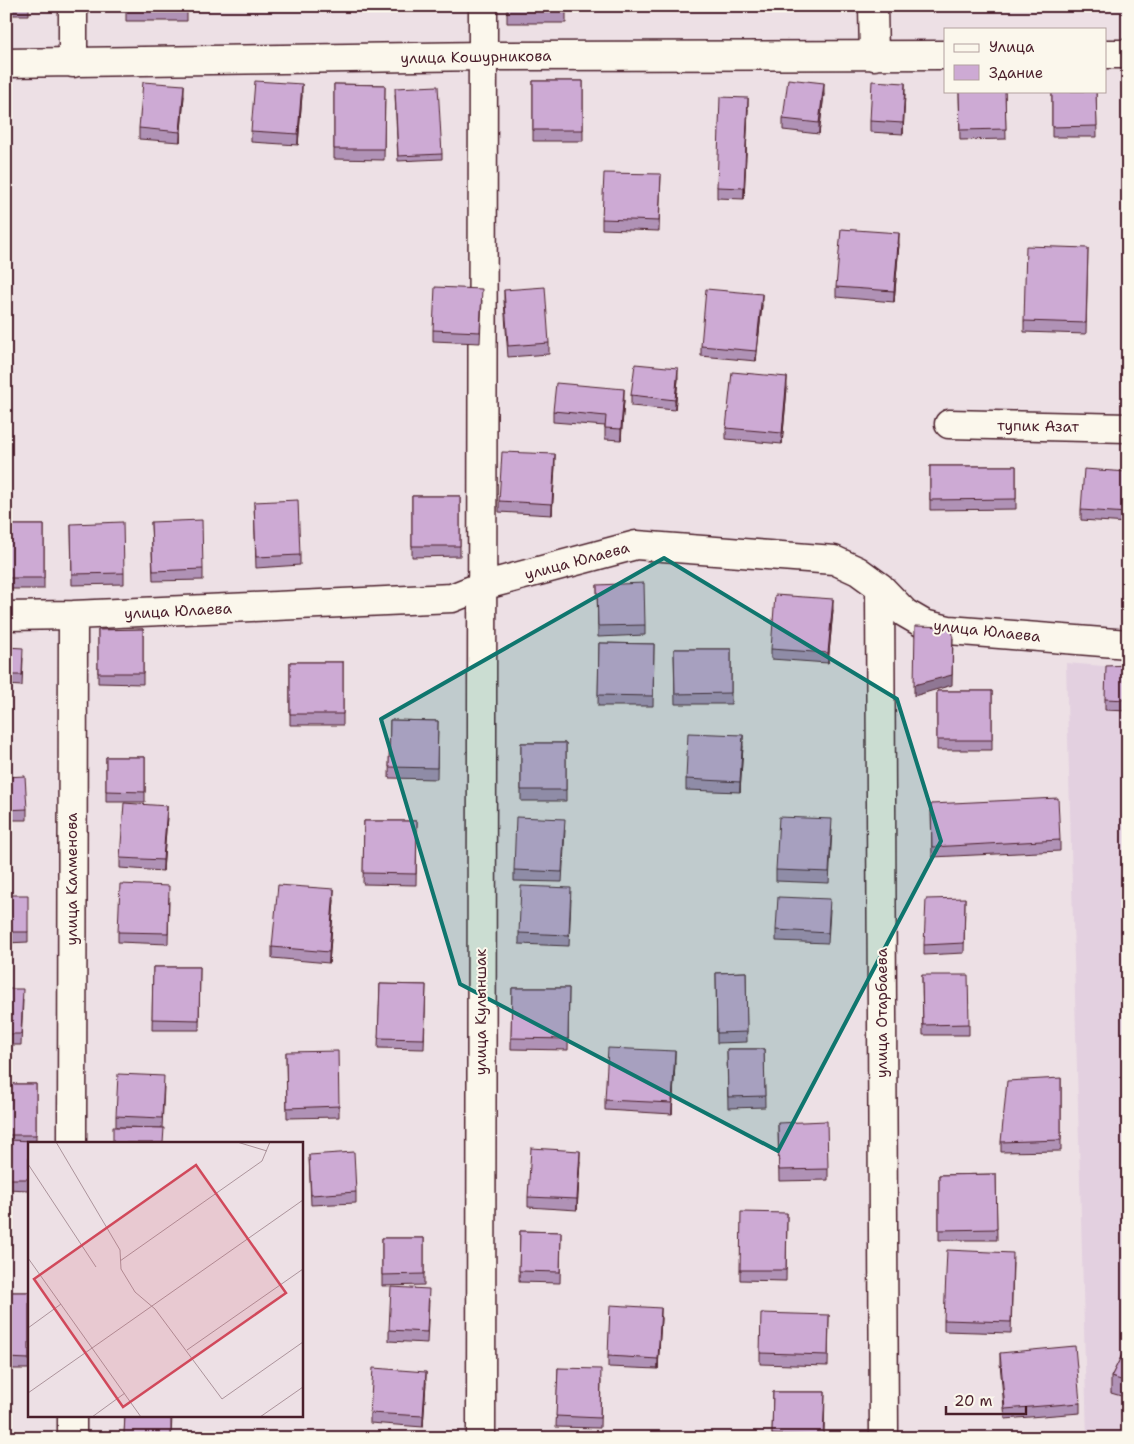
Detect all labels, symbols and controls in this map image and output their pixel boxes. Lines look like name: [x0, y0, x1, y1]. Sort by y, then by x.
legend: [944, 28, 1106, 92]
text: Улица: [989, 37, 1035, 57]
street label: улица Кошурникова: [400, 46, 552, 68]
text: Здание: [989, 63, 1043, 83]
street label: тупик Азат: [997, 415, 1080, 437]
street label: улица Юлаева: [522, 537, 632, 585]
street label: улица Юлаева: [124, 598, 233, 624]
street label: улица Юлаева: [932, 615, 1042, 647]
street label: улица Калменова: [62, 812, 82, 945]
street label: улица Отарбаева: [872, 947, 892, 1078]
street label: улица Кулыншак: [471, 949, 491, 1075]
inset map: [28, 1142, 302, 1416]
scale bar: [946, 1384, 1026, 1416]
text: 20 m: [954, 1391, 993, 1411]

